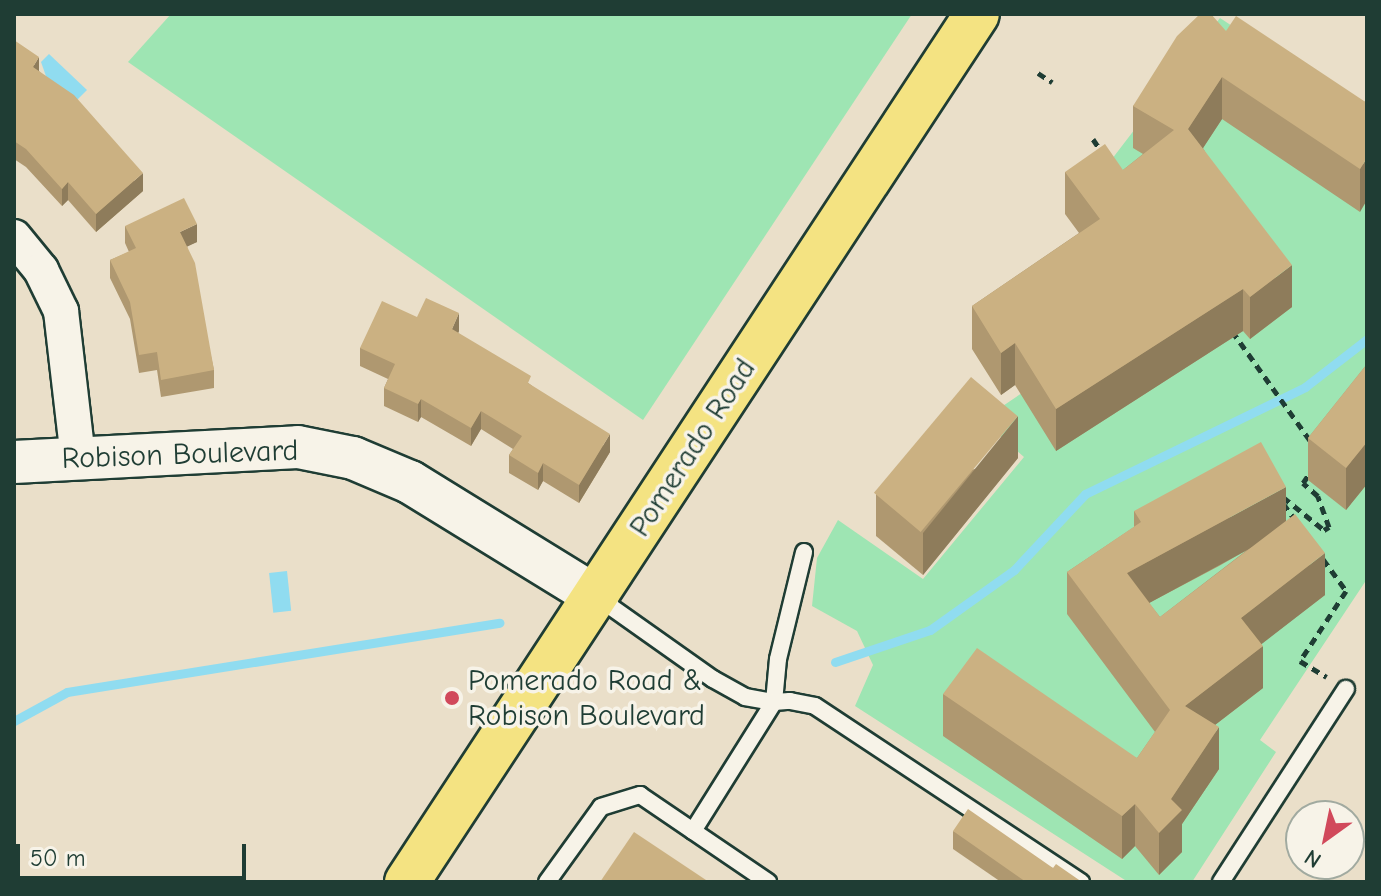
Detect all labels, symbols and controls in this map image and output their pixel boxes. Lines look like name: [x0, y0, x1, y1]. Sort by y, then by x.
street label: Pomerado Road: [622, 352, 764, 544]
street label: Robison Boulevard: [61, 433, 299, 477]
place label: Pomerado Road & Robison Boulevard: [468, 663, 705, 734]
marker: Pomerado Road & Robison Boulevard: [443, 689, 461, 707]
north arrow: [1285, 800, 1365, 880]
scale bar: [20, 828, 250, 878]
text: 50 m: [30, 844, 86, 872]
text: N: [1300, 844, 1326, 873]

